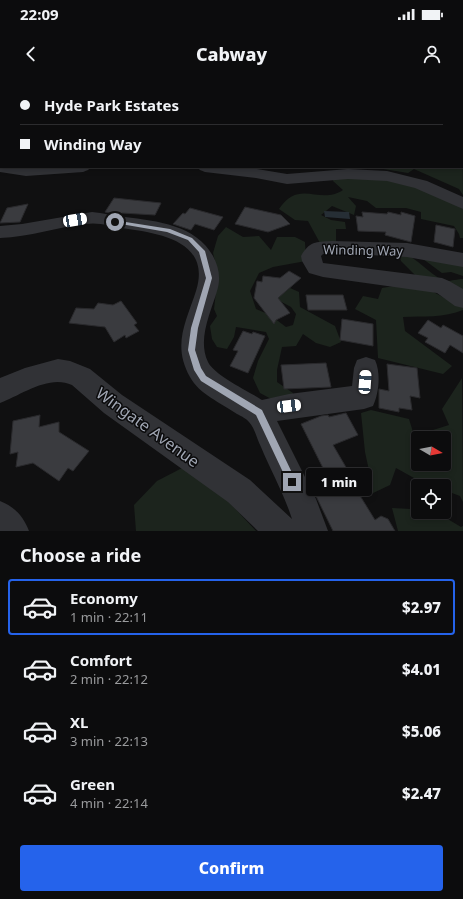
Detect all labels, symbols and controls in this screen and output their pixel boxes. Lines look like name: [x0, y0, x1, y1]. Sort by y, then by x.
text: 22:09: [20, 4, 59, 24]
text: Cabway: [196, 42, 267, 66]
icon: back: [20, 43, 42, 65]
icon: person: [421, 43, 443, 65]
text: Hyde Park Estates: [44, 95, 179, 115]
text: Winding Way: [44, 134, 142, 154]
car: [62, 212, 88, 228]
route start: [106, 213, 124, 231]
street label: Winding Way: [323, 240, 404, 260]
car: [358, 370, 372, 394]
street label: Wingate Avenue: [92, 382, 204, 472]
car: [276, 399, 302, 413]
north arrow: [411, 431, 451, 471]
map controls: [411, 431, 451, 519]
callout: 1 min: [306, 468, 372, 496]
route end: [283, 473, 301, 491]
text: 1 min: [321, 473, 357, 491]
button: locate: [411, 479, 451, 519]
text: Choose a ride: [20, 543, 141, 567]
text: Economy: [70, 588, 138, 608]
icon: car: [22, 589, 58, 625]
text: $2.97: [402, 597, 441, 617]
text: 1 min · 22:11: [70, 608, 148, 626]
text: Comfort: [70, 650, 132, 670]
icon: car: [22, 651, 58, 687]
text: $4.01: [402, 659, 441, 679]
text: 2 min · 22:12: [70, 670, 148, 688]
text: XL: [70, 712, 88, 732]
icon: car: [22, 713, 58, 749]
text: $5.06: [402, 721, 441, 741]
text: 3 min · 22:13: [70, 732, 148, 750]
text: Green: [70, 774, 115, 794]
icon: car: [22, 775, 58, 811]
text: $2.47: [402, 783, 441, 803]
text: 4 min · 22:14: [70, 794, 148, 812]
button: Confirm: [20, 845, 443, 891]

